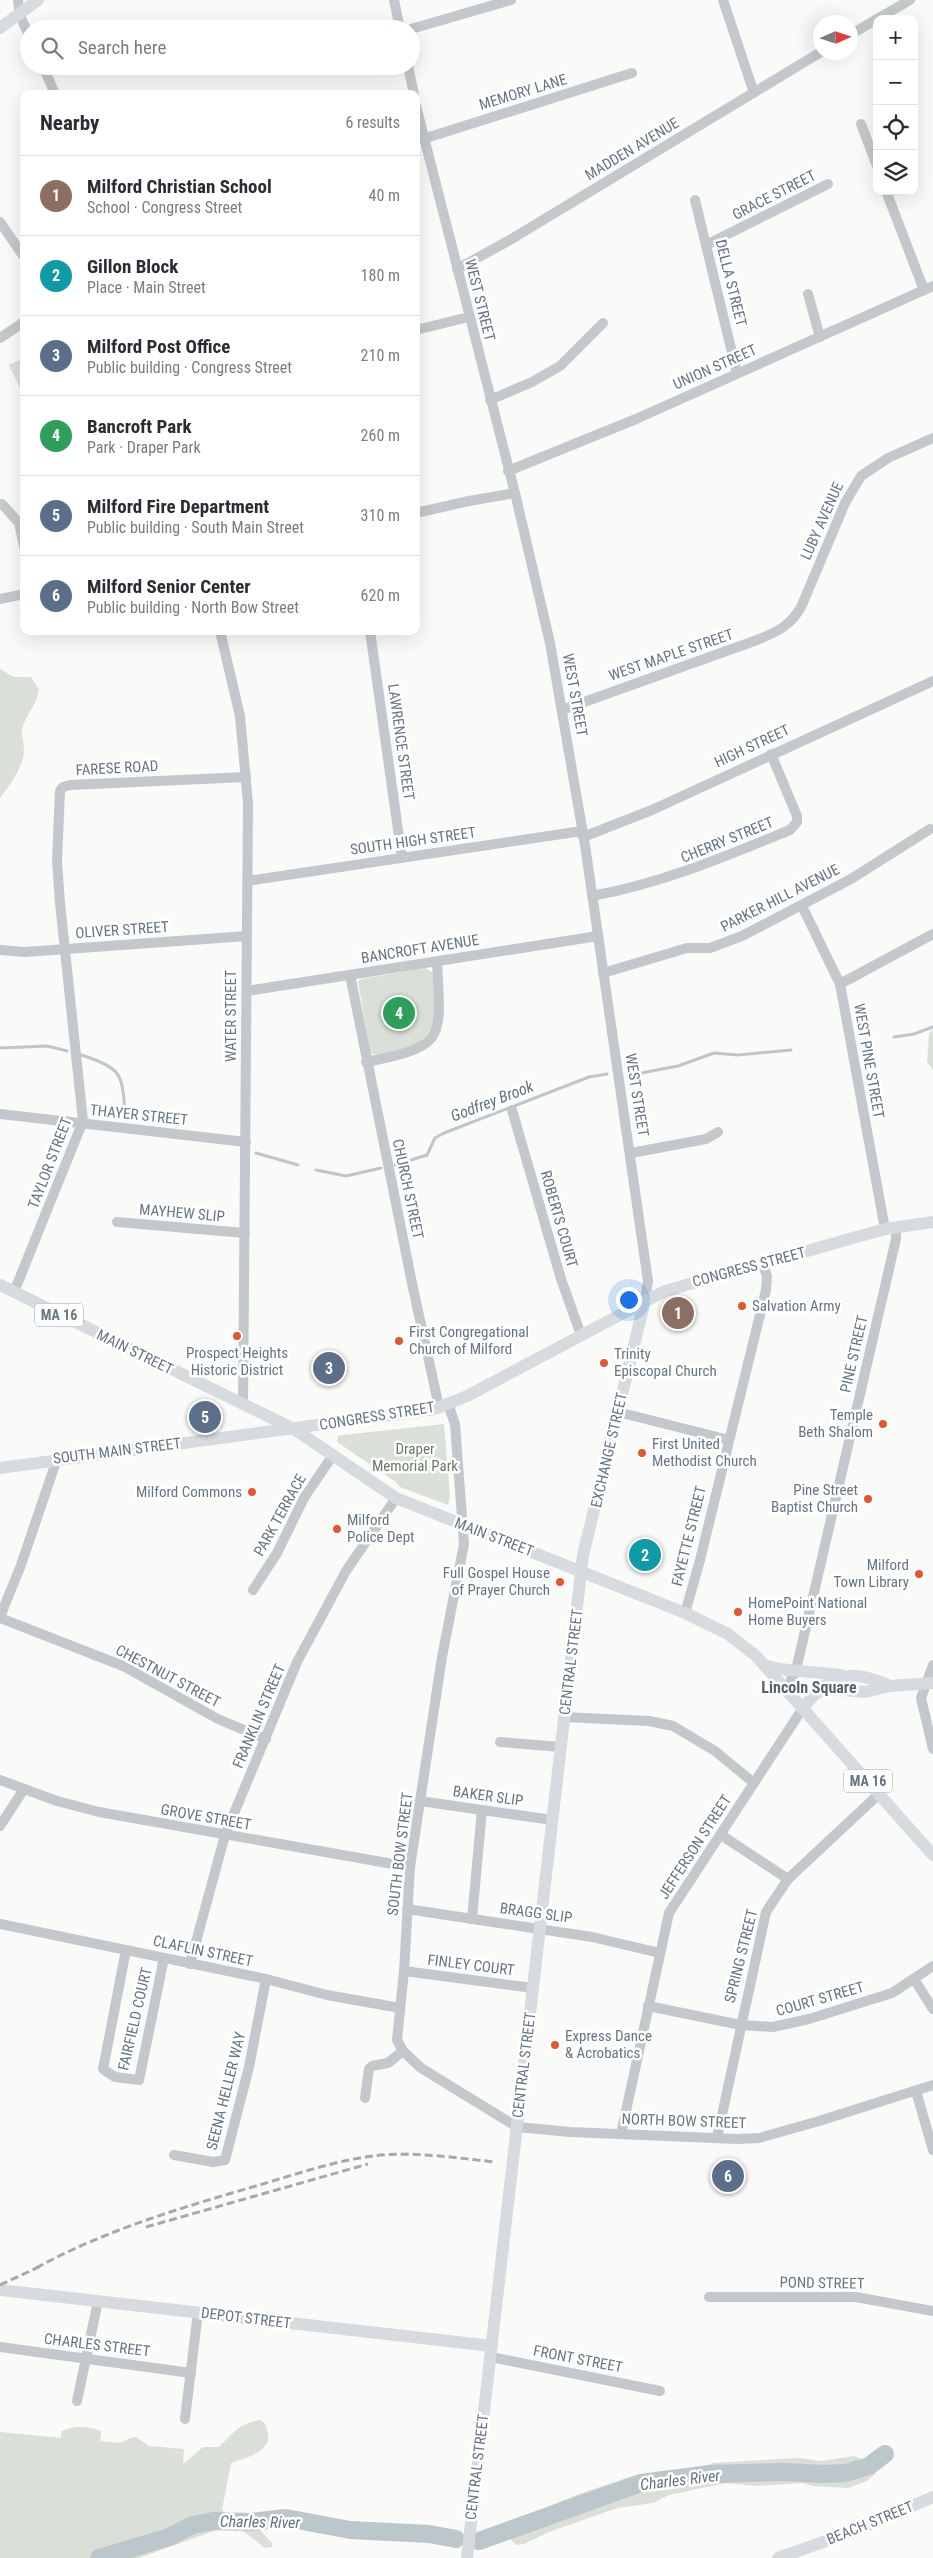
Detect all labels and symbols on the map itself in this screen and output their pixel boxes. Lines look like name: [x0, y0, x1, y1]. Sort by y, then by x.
north arrow: [813, 15, 858, 60]
street label: MEMORY LANE: [477, 70, 569, 114]
street label: MADDEN AVENUE: [582, 114, 682, 184]
street label: GRACE STREET: [729, 166, 819, 224]
street label: DELLA STREET: [712, 238, 751, 329]
street label: WEST STREET: [461, 257, 499, 343]
street label: UNION STREET: [670, 340, 760, 393]
street label: LUBY AVENUE: [797, 479, 847, 563]
street label: WEST MAPLE STREET: [606, 625, 736, 685]
street label: WEST STREET: [559, 652, 591, 738]
street label: LAWRENCE STREET: [384, 683, 418, 802]
street label: HIGH STREET: [711, 721, 793, 771]
street label: FARESE ROAD: [75, 757, 159, 779]
street label: CHERRY STREET: [678, 813, 776, 867]
street label: SOUTH HIGH STREET: [349, 823, 477, 859]
street label: PARKER HILL AVENUE: [718, 860, 842, 936]
street label: OLIVER STREET: [75, 918, 169, 942]
street label: BANCROFT AVENUE: [360, 931, 480, 967]
street label: WATER STREET: [222, 970, 240, 1062]
pin: 4: [383, 994, 415, 1032]
street label: WEST PINE STREET: [850, 1002, 888, 1120]
street label: WEST STREET: [622, 1052, 652, 1138]
water label: Godfrey Brook: [448, 1076, 537, 1125]
street label: THAYER STREET: [89, 1101, 189, 1129]
street label: TAYLOR STREET: [24, 1115, 76, 1211]
street label: CHURCH STREET: [389, 1137, 427, 1241]
street label: ROBERTS COURT: [537, 1168, 581, 1270]
street label: MAYHEW SLIP: [138, 1200, 226, 1226]
street label: CONGRESS STREET: [690, 1243, 808, 1291]
your location: [616, 1287, 642, 1313]
pin: 1: [662, 1294, 694, 1332]
place label: Salvation Army: [752, 1297, 841, 1315]
marker: Salvation Army: [736, 1300, 748, 1312]
road number: MA 16: [35, 1304, 83, 1326]
street label: PINE STREET: [836, 1313, 872, 1394]
place label: First Congregational Church of Milford: [409, 1323, 529, 1358]
street label: MAIN STREET: [94, 1326, 176, 1378]
marker: Prospect Heights Historic District: [231, 1330, 243, 1342]
marker: First Congregational Church of Milford: [393, 1335, 405, 1347]
place label: Prospect Heights Historic District: [186, 1344, 288, 1379]
place label: Trinity Episcopal Church: [614, 1345, 717, 1380]
pin: 3: [313, 1349, 345, 1387]
marker: Trinity Episcopal Church: [598, 1357, 610, 1369]
street label: EXCHANGE STREET: [587, 1391, 631, 1509]
pin: 5: [189, 1398, 221, 1436]
street label: CONGRESS STREET: [318, 1398, 436, 1434]
place label: Temple Beth Shalom: [798, 1406, 873, 1441]
marker: Temple Beth Shalom: [877, 1418, 889, 1430]
street label: SOUTH MAIN STREET: [52, 1434, 182, 1468]
place label: First United Methodist Church: [652, 1435, 757, 1470]
park label: Draper Memorial Park: [372, 1440, 458, 1475]
marker: First United Methodist Church: [636, 1447, 648, 1459]
street label: PARK TERRACE: [250, 1471, 310, 1559]
place label: Pine Street Baptist Church: [771, 1481, 858, 1516]
place label: Milford Commons: [136, 1483, 242, 1501]
street label: FAYETTE STREET: [668, 1484, 710, 1588]
marker: Milford Commons: [246, 1486, 258, 1498]
marker: Pine Street Baptist Church: [862, 1493, 874, 1505]
place label: Milford Police Dept: [347, 1511, 414, 1546]
street label: MAIN STREET: [452, 1514, 536, 1560]
marker: Milford Police Dept: [331, 1523, 343, 1535]
pin: 2: [629, 1536, 661, 1574]
place label: Milford Town Library: [834, 1556, 909, 1591]
place label: Full Gospel House of Prayer Church: [443, 1564, 550, 1599]
marker: Milford Town Library: [913, 1568, 925, 1580]
marker: Full Gospel House of Prayer Church: [554, 1576, 566, 1588]
place label: HomePoint National Home Buyers: [748, 1594, 867, 1629]
marker: HomePoint National Home Buyers: [732, 1606, 744, 1618]
street label: CENTRAL STREET: [556, 1608, 586, 1716]
street label: CHESTNUT STREET: [113, 1641, 224, 1711]
street label: FRANKLIN STREET: [229, 1661, 289, 1771]
district label: Lincoln Square: [761, 1678, 857, 1697]
road number: MA 16: [844, 1770, 892, 1792]
street label: BAKER SLIP: [452, 1782, 524, 1810]
street label: SOUTH BOW STREET: [383, 1791, 417, 1917]
street label: JEFFERSON STREET: [655, 1791, 735, 1902]
street label: GROVE STREET: [159, 1800, 253, 1834]
street label: BRAGG SLIP: [499, 1899, 573, 1927]
street label: SPRING STREET: [721, 1907, 761, 2005]
street label: CLAFLIN STREET: [151, 1932, 255, 1970]
street label: FINLEY COURT: [427, 1951, 516, 1979]
street label: FAIRFIELD COURT: [114, 1966, 156, 2072]
street label: COURT STREET: [774, 1978, 866, 2020]
street label: CENTRAL STREET: [509, 2011, 539, 2119]
place label: Express Dance & Acrobatics: [565, 2027, 652, 2062]
street label: SEENA HELLER WAY: [203, 2030, 249, 2152]
marker: Express Dance & Acrobatics: [549, 2039, 561, 2051]
street label: NORTH BOW STREET: [621, 2110, 747, 2132]
pin: 6: [712, 2157, 744, 2195]
street label: POND STREET: [779, 2273, 865, 2293]
street label: DEPOT STREET: [200, 2304, 292, 2332]
street label: CHARLES STREET: [43, 2330, 151, 2360]
street label: FRONT STREET: [532, 2342, 624, 2377]
street label: CENTRAL STREET: [462, 2413, 492, 2521]
water label: Charles River: [639, 2466, 722, 2494]
street label: BEACH STREET: [824, 2497, 916, 2549]
water label: Charles River: [220, 2512, 302, 2532]

